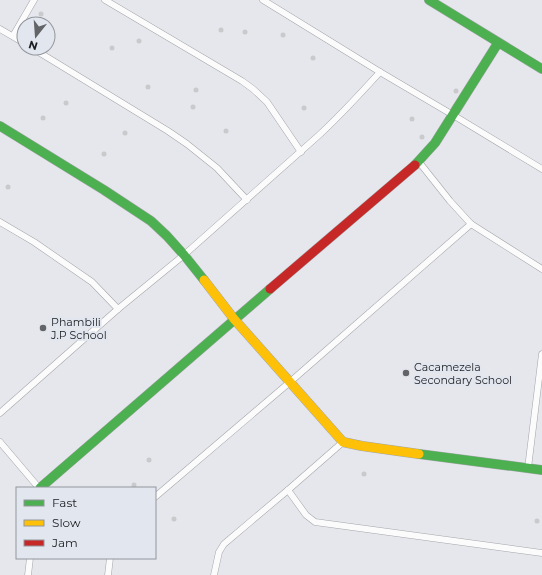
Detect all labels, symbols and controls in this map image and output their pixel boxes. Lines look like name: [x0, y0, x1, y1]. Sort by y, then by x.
north arrow: [16, 16, 56, 56]
text: N: [27, 38, 39, 54]
place label: Phambili J.P School: [50, 315, 107, 342]
marker: Phambili J.P School: [38, 323, 48, 333]
place label: Cacamezela Secondary School: [414, 360, 512, 387]
marker: Cacamezela Secondary School: [401, 368, 411, 378]
legend: [16, 487, 156, 559]
text: Fast: [52, 495, 77, 510]
text: Slow: [52, 515, 81, 530]
text: Jam: [51, 535, 78, 550]

